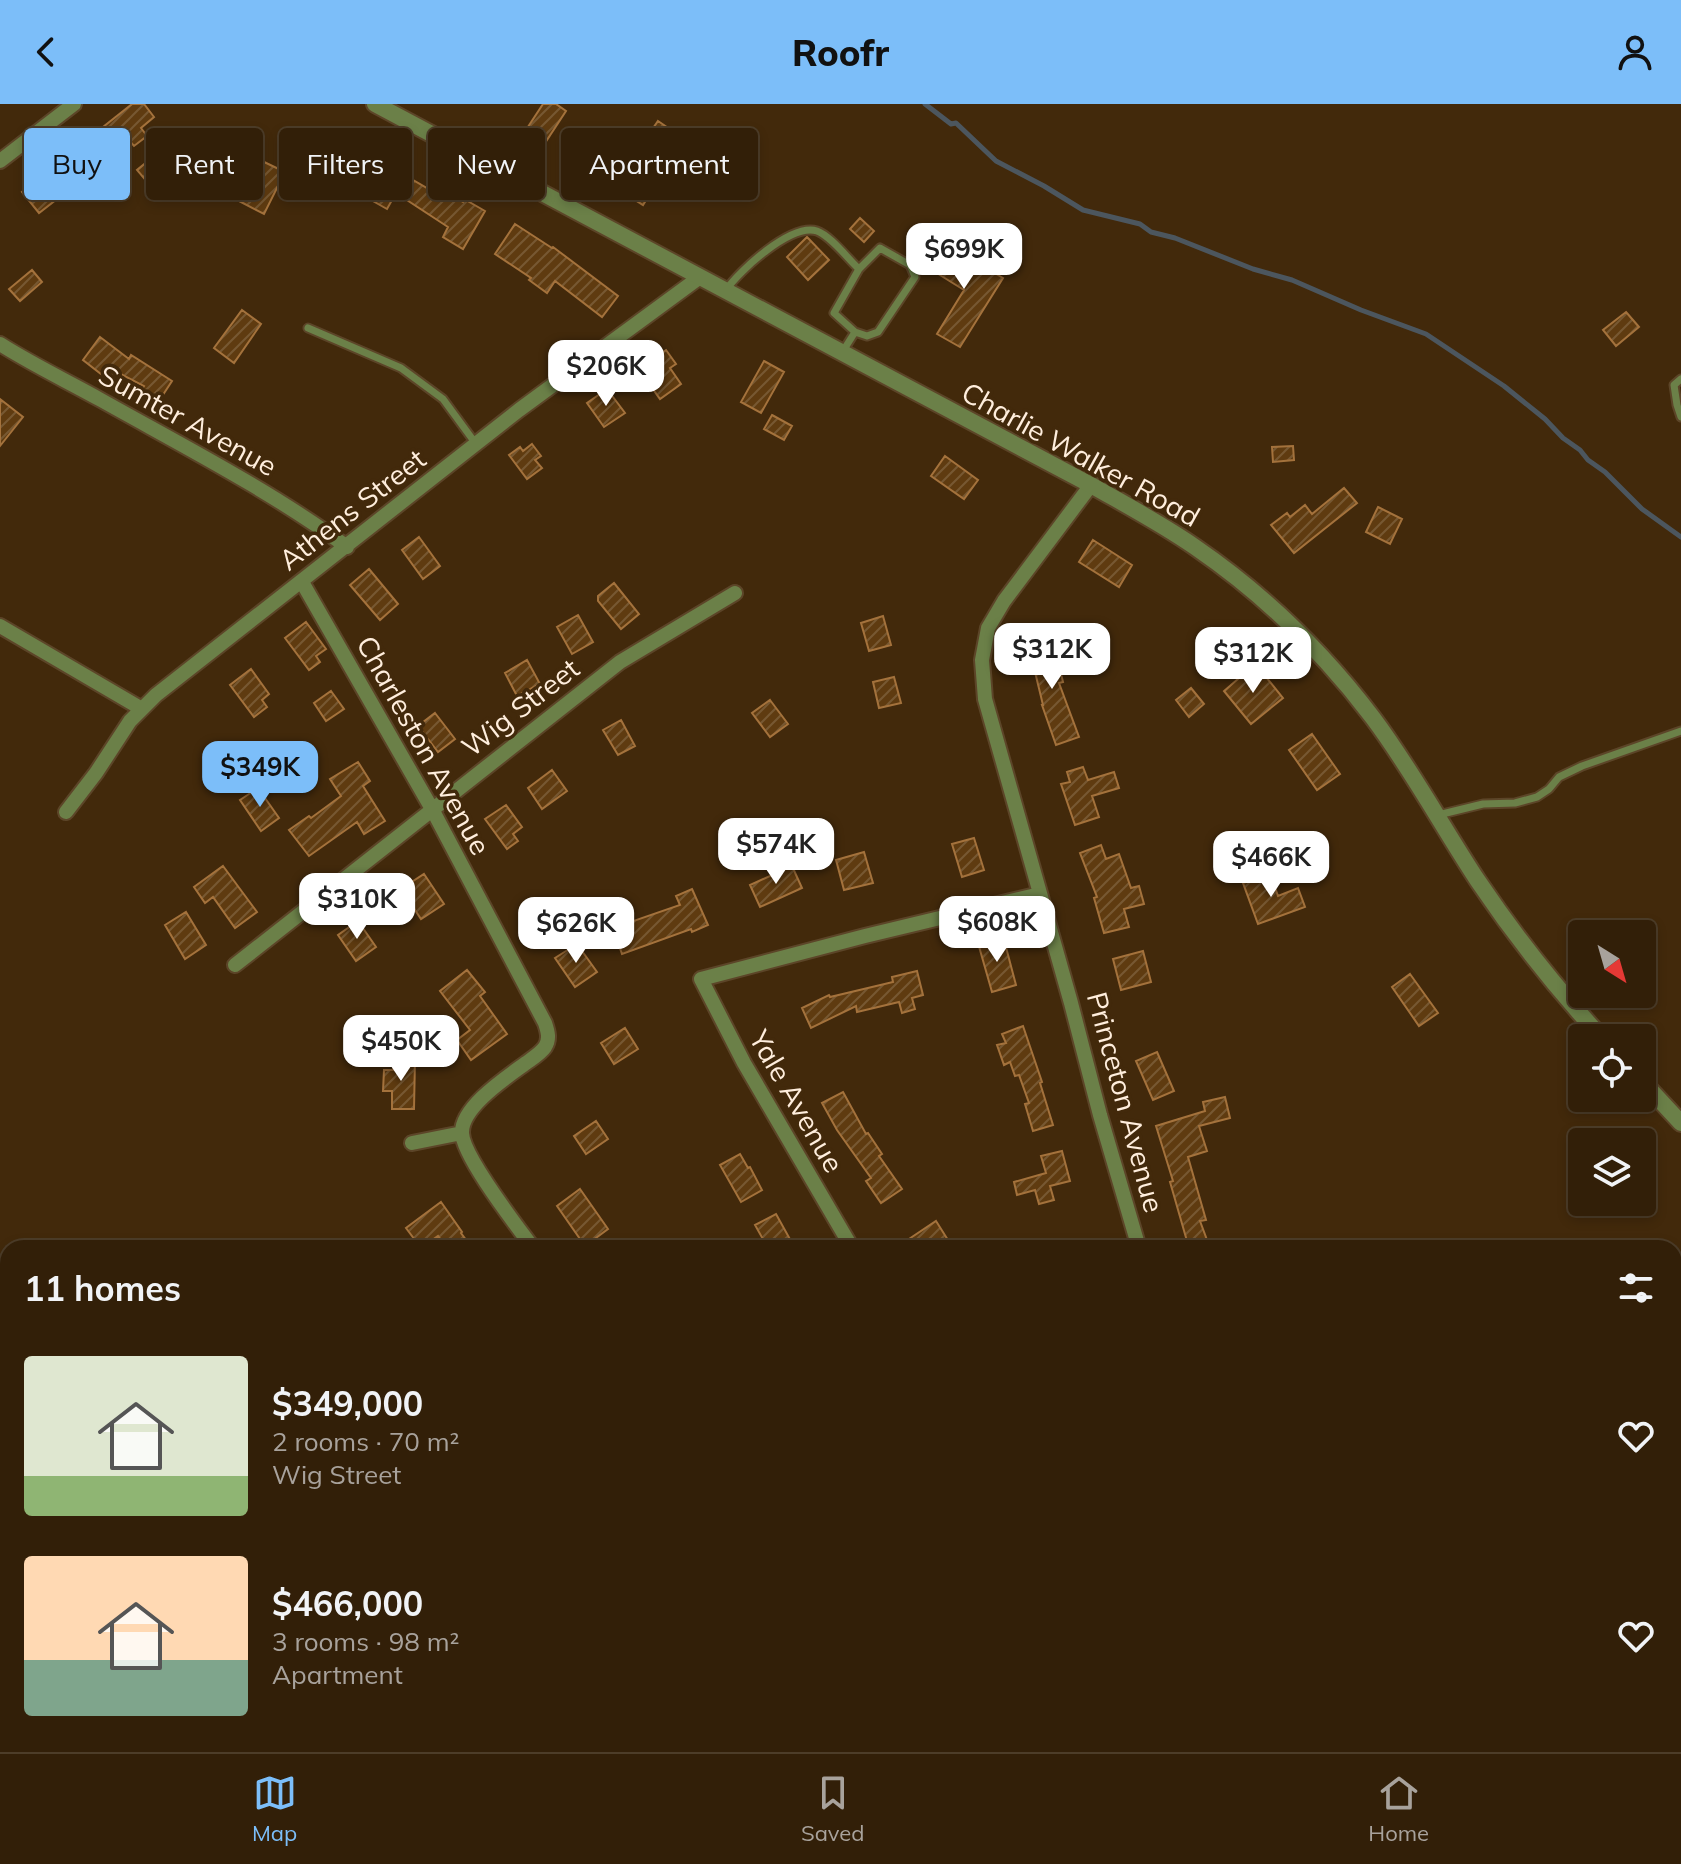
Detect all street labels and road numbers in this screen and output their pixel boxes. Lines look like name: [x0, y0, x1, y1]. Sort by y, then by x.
street label: Sumter Avenue: [93, 357, 283, 483]
street label: Charlie Walker Road: [956, 374, 1206, 534]
street label: Athens Street: [272, 441, 433, 577]
street label: Charleston Avenue: [349, 629, 499, 861]
street label: Wig Street: [454, 650, 586, 764]
street label: Princeton Avenue: [1080, 988, 1172, 1216]
street label: Yale Avenue: [742, 1023, 852, 1178]

